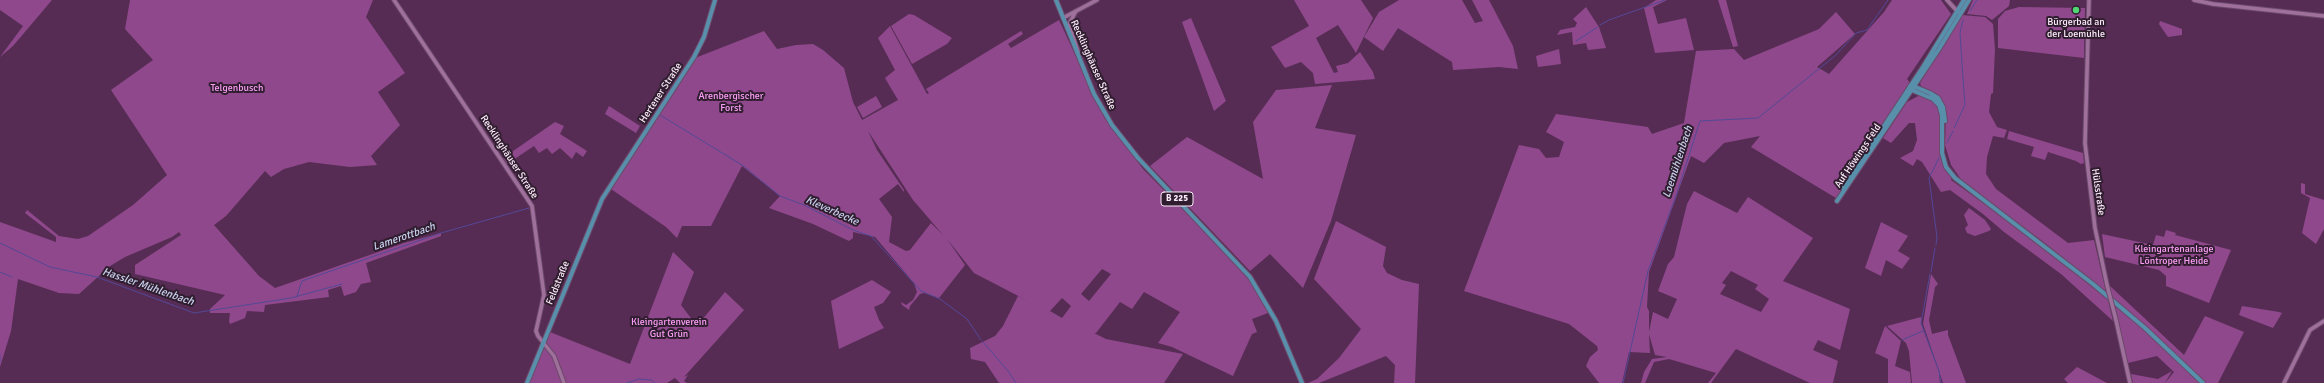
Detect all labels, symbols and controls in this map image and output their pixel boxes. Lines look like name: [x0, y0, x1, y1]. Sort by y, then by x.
marker: Bürgerbad an der Loemühle: [2071, 5, 2081, 15]
place label: Bürgerbad an der Loemühle: [2047, 16, 2105, 40]
street label: Recklinghäuser Straße: [1068, 18, 1118, 112]
street label: Hertener Straße: [637, 61, 685, 125]
park label: Telgenbusch: [211, 82, 263, 94]
park label: Arenbergischer Forst: [698, 90, 764, 114]
street label: Recklinghäuser Straße: [478, 113, 540, 201]
street label: Auf Höwings Feld: [1832, 122, 1884, 190]
water label: Loemühlenbach: [1660, 124, 1696, 200]
street label: Hülsstraße: [2089, 168, 2107, 216]
road number: B 225: [1161, 192, 1193, 206]
water label: Kleverbecke: [803, 193, 861, 229]
water label: Lamerottbach: [371, 220, 437, 254]
park label: Kleingartenanlage Löntroper Heide: [2135, 243, 2213, 266]
street label: Feldstraße: [544, 259, 572, 307]
water label: Hassler Mühlenbach: [101, 265, 195, 309]
park label: Kleingartenverein Gut Grün: [631, 316, 707, 340]

